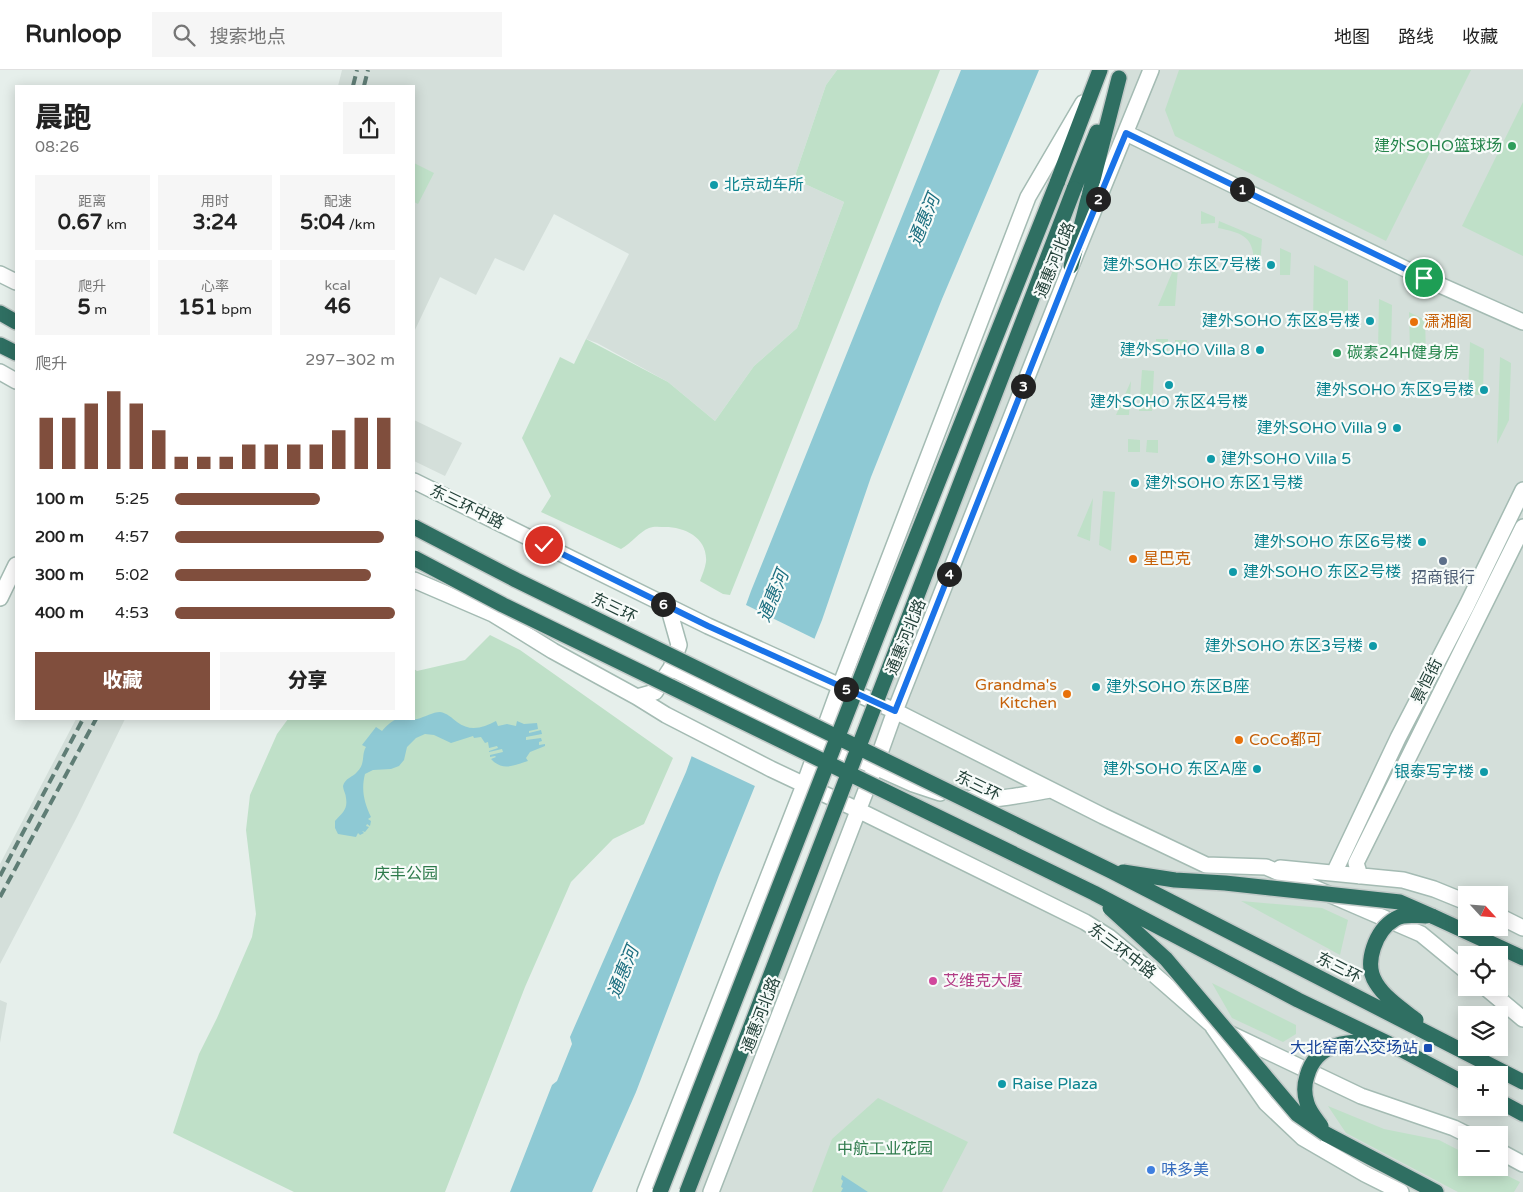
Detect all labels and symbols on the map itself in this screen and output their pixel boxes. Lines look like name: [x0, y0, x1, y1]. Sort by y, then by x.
place label: 建外SOHO篮球场: [1374, 136, 1502, 156]
marker: 建外SOHO篮球场: [1506, 140, 1518, 152]
place label: 北京动车所: [724, 175, 804, 195]
pin: 1: [1230, 176, 1254, 202]
marker: 北京动车所: [708, 179, 720, 191]
pin: 2: [1086, 186, 1110, 212]
water label: 通惠河: [904, 188, 945, 249]
street label: 通惠河北路: [1031, 219, 1079, 301]
place label: 建外SOHO 东区7号楼: [1103, 255, 1261, 275]
pin: [1403, 257, 1445, 299]
marker: 建外SOHO 东区7号楼: [1265, 259, 1277, 271]
place label: 建外SOHO 东区8号楼: [1202, 311, 1360, 331]
place label: 潇湘阁: [1424, 312, 1472, 332]
marker: 建外SOHO 东区8号楼: [1364, 315, 1376, 327]
marker: 潇湘阁: [1408, 316, 1420, 328]
place label: 建外SOHO Villa 8: [1120, 340, 1250, 360]
place label: 碳素24H健身房: [1347, 343, 1459, 363]
marker: 建外SOHO Villa 8: [1254, 344, 1266, 356]
marker: 碳素24H健身房: [1331, 347, 1343, 359]
pin: 3: [1010, 374, 1036, 398]
marker: 建外SOHO 东区4号楼: [1163, 379, 1175, 391]
place label: 建外SOHO 东区9号楼: [1316, 380, 1474, 400]
marker: 建外SOHO 东区9号楼: [1478, 384, 1490, 396]
place label: 建外SOHO 东区4号楼: [1090, 392, 1248, 412]
place label: 建外SOHO Villa 9: [1257, 418, 1387, 438]
marker: 建外SOHO Villa 9: [1391, 422, 1403, 434]
place label: 建外SOHO Villa 5: [1221, 449, 1351, 469]
marker: 建外SOHO Villa 5: [1205, 453, 1217, 465]
place label: 建外SOHO 东区1号楼: [1145, 473, 1303, 493]
marker: 建外SOHO 东区1号楼: [1129, 477, 1141, 489]
street label: 东三环中路: [427, 480, 507, 534]
pin: [523, 524, 565, 566]
place label: 建外SOHO 东区6号楼: [1254, 532, 1412, 552]
marker: 建外SOHO 东区6号楼: [1416, 536, 1428, 548]
place label: 星巴克: [1143, 549, 1191, 569]
marker: 星巴克: [1127, 553, 1139, 565]
marker: 招商银行: [1437, 555, 1449, 567]
pin: 4: [936, 562, 962, 586]
place label: 建外SOHO 东区2号楼: [1243, 562, 1401, 582]
water label: 通惠河: [753, 564, 794, 625]
marker: 建外SOHO 东区2号楼: [1227, 566, 1239, 578]
place label: 招商银行: [1411, 568, 1475, 588]
street label: 东三环: [588, 588, 640, 628]
pin: 6: [650, 592, 676, 616]
street label: 通惠河北路: [882, 596, 930, 678]
place label: 建外SOHO 东区3号楼: [1205, 636, 1363, 656]
marker: 建外SOHO 东区3号楼: [1367, 640, 1379, 652]
street label: 景恒街: [1407, 655, 1447, 707]
place label: Grandma's Kitchen: [975, 675, 1057, 713]
pin: 5: [834, 676, 858, 702]
place label: 建外SOHO 东区B座: [1106, 677, 1249, 697]
marker: 建外SOHO 东区B座: [1090, 681, 1102, 693]
marker: Grandma's Kitchen: [1061, 688, 1073, 700]
place label: CoCo都可: [1249, 730, 1322, 750]
marker: CoCo都可: [1233, 734, 1245, 746]
place label: 建外SOHO 东区A座: [1103, 759, 1247, 779]
place label: 银泰写字楼: [1394, 762, 1474, 782]
marker: 建外SOHO 东区A座: [1251, 763, 1263, 775]
street label: 东三环: [952, 766, 1004, 806]
marker: 银泰写字楼: [1478, 766, 1490, 778]
park label: 庆丰公园: [374, 864, 438, 884]
north arrow: [1458, 886, 1508, 936]
street label: 东三环中路: [1084, 919, 1160, 983]
water label: 通惠河: [603, 940, 644, 1001]
street label: 东三环: [1313, 948, 1365, 988]
place label: 艾维克大厦: [943, 971, 1023, 991]
street label: 通惠河北路: [737, 974, 785, 1056]
marker: 艾维克大厦: [927, 975, 939, 987]
place label: 大北窑南公交场站: [1290, 1038, 1418, 1058]
marker: 大北窑南公交场站: [1422, 1042, 1434, 1054]
place label: Raise Plaza: [1012, 1074, 1098, 1094]
marker: Raise Plaza: [996, 1078, 1008, 1090]
park label: 中航工业花园: [837, 1139, 933, 1159]
place label: 味多美: [1161, 1160, 1209, 1180]
marker: 味多美: [1145, 1164, 1157, 1176]

